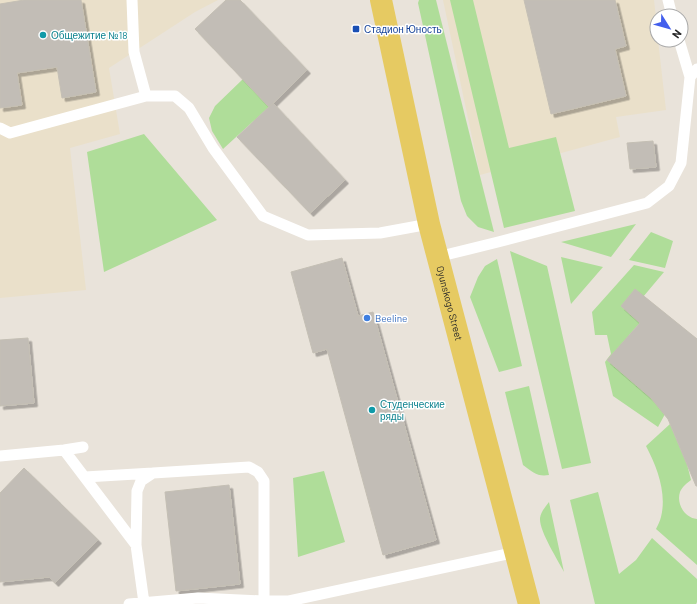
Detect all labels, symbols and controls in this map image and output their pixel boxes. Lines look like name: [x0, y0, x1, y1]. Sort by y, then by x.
north arrow: [649, 8, 689, 48]
place label: Стадион Юность: [364, 23, 442, 35]
marker: Стадион Юность: [351, 24, 361, 34]
text: N: [670, 27, 685, 41]
place label: Общежитие №18: [51, 29, 128, 41]
marker: Общежитие №18: [38, 30, 48, 40]
street label: Oyunskogo Street: [434, 265, 466, 342]
place label: Beeline: [375, 312, 407, 324]
marker: Beeline: [362, 313, 372, 323]
place label: Студенческие ряды: [380, 398, 445, 422]
marker: Студенческие ряды: [367, 405, 377, 415]

